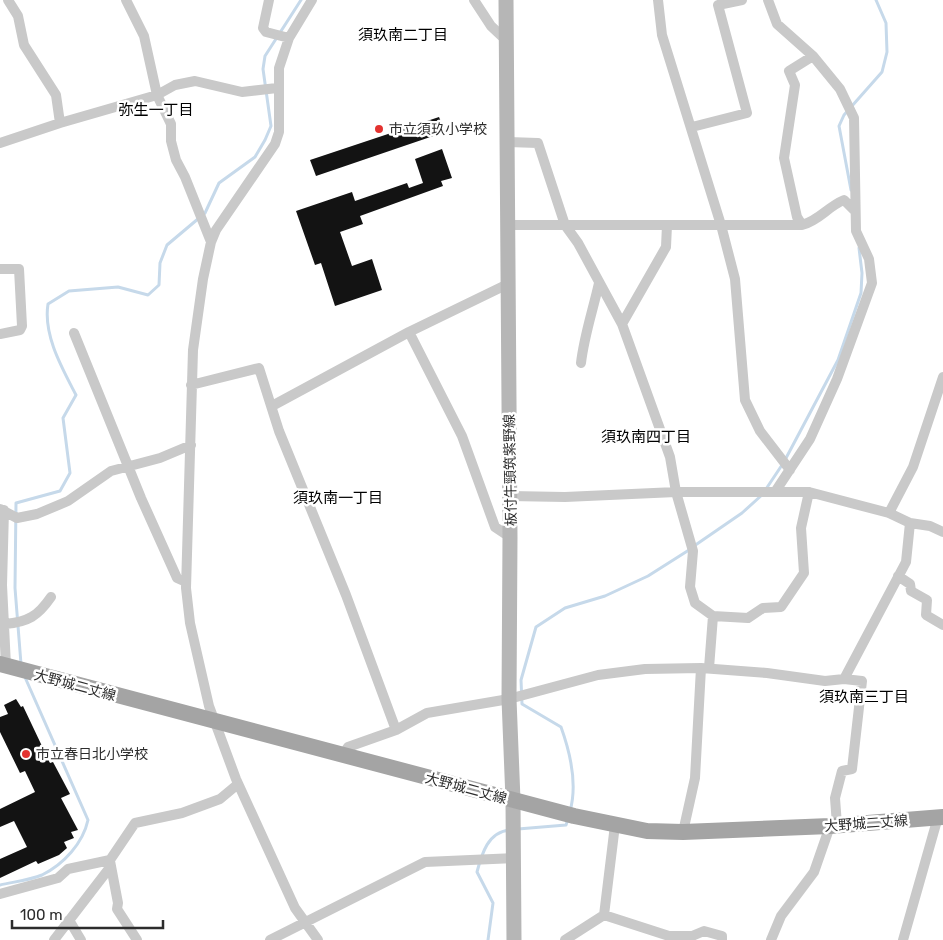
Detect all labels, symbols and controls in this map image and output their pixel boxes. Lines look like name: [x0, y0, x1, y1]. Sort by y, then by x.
district label: 須玖南二丁目: [358, 26, 448, 44]
district label: 弥生一丁目: [118, 101, 194, 119]
place label: 市立須玖小学校: [389, 121, 487, 138]
marker: 市立須玖小学校: [373, 123, 385, 135]
street label: 板付牛頸筑紫野線: [501, 414, 520, 526]
district label: 須玖南四丁目: [601, 428, 691, 446]
district label: 須玖南一丁目: [293, 489, 383, 507]
street label: 大野城二丈線: [32, 666, 118, 705]
district label: 須玖南三丁目: [819, 688, 909, 706]
place label: 市立春日北小学校: [36, 746, 148, 763]
marker: 市立春日北小学校: [20, 748, 32, 760]
street label: 大野城二丈線: [423, 769, 509, 808]
street label: 大野城二丈線: [824, 812, 909, 835]
scale bar: [12, 898, 164, 930]
text: 100 m: [20, 906, 62, 924]

